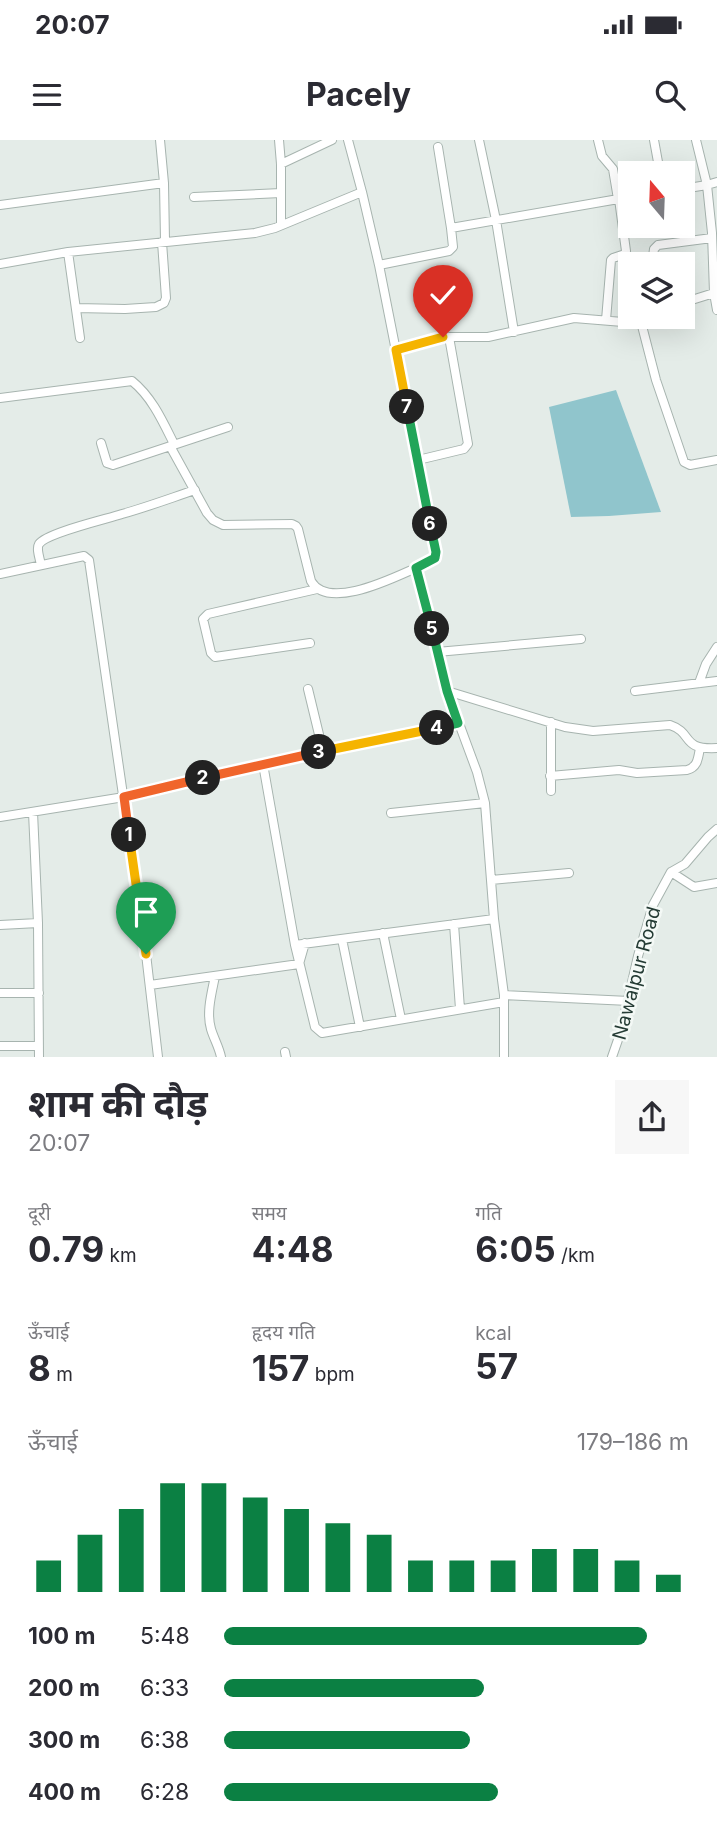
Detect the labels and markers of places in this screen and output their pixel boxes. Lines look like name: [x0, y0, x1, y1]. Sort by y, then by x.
pin: [413, 265, 473, 337]
pin: 7: [390, 390, 424, 424]
pin: 6: [412, 506, 448, 542]
pin: 5: [414, 612, 450, 646]
pin: 4: [420, 710, 454, 746]
pin: 3: [302, 734, 336, 770]
pin: 2: [186, 760, 220, 796]
pin: 1: [111, 818, 146, 852]
pin: [116, 882, 176, 954]

